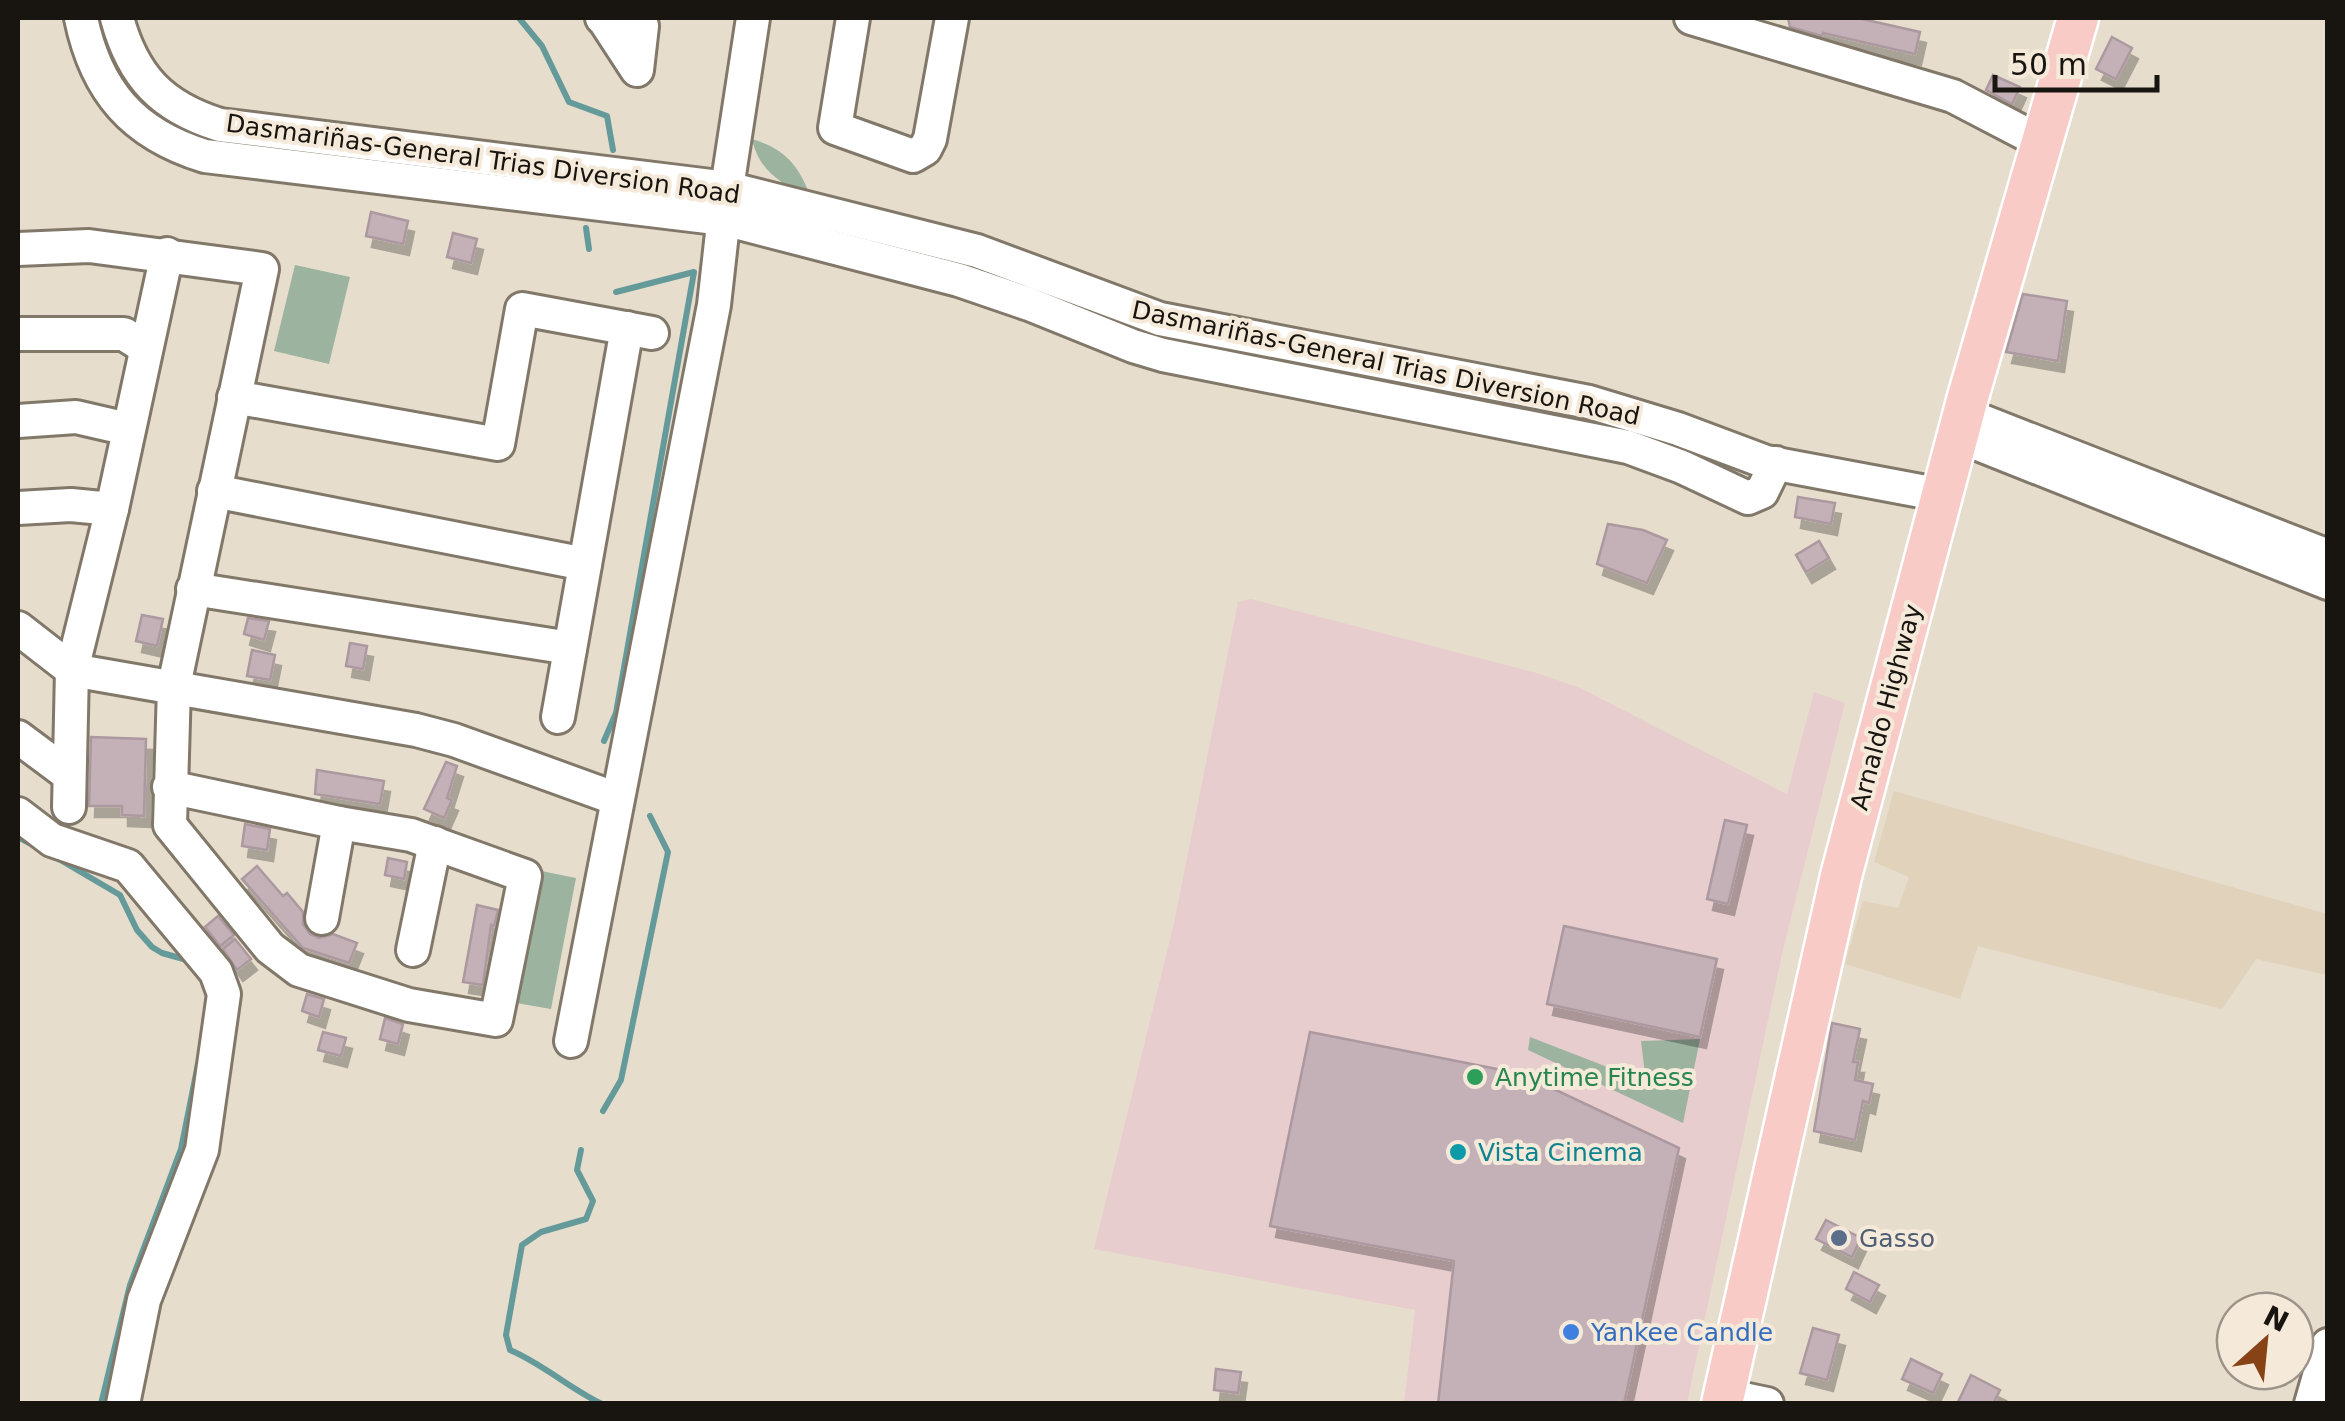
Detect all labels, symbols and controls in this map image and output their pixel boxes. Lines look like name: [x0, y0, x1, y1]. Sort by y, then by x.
scale bar: [1995, 30, 2158, 92]
text: 50 m: [2010, 47, 2087, 82]
street label: Dasmariñas-General Trias Diversion Road: [224, 109, 742, 209]
street label: Dasmariñas-General Trias Diversion Road: [1129, 295, 1643, 431]
street label: Arnaldo Highway: [1845, 601, 1928, 813]
place label: Anytime Fitness: [1495, 1063, 1694, 1092]
marker: Anytime Fitness: [1464, 1066, 1486, 1088]
place label: Vista Cinema: [1478, 1138, 1643, 1167]
marker: Vista Cinema: [1447, 1141, 1469, 1163]
place label: Gasso: [1859, 1224, 1935, 1253]
marker: Gasso: [1828, 1227, 1850, 1249]
north arrow: [2215, 1291, 2315, 1391]
text: N: [2258, 1299, 2294, 1339]
place label: Yankee Candle: [1590, 1318, 1773, 1347]
marker: Yankee Candle: [1560, 1321, 1582, 1343]

